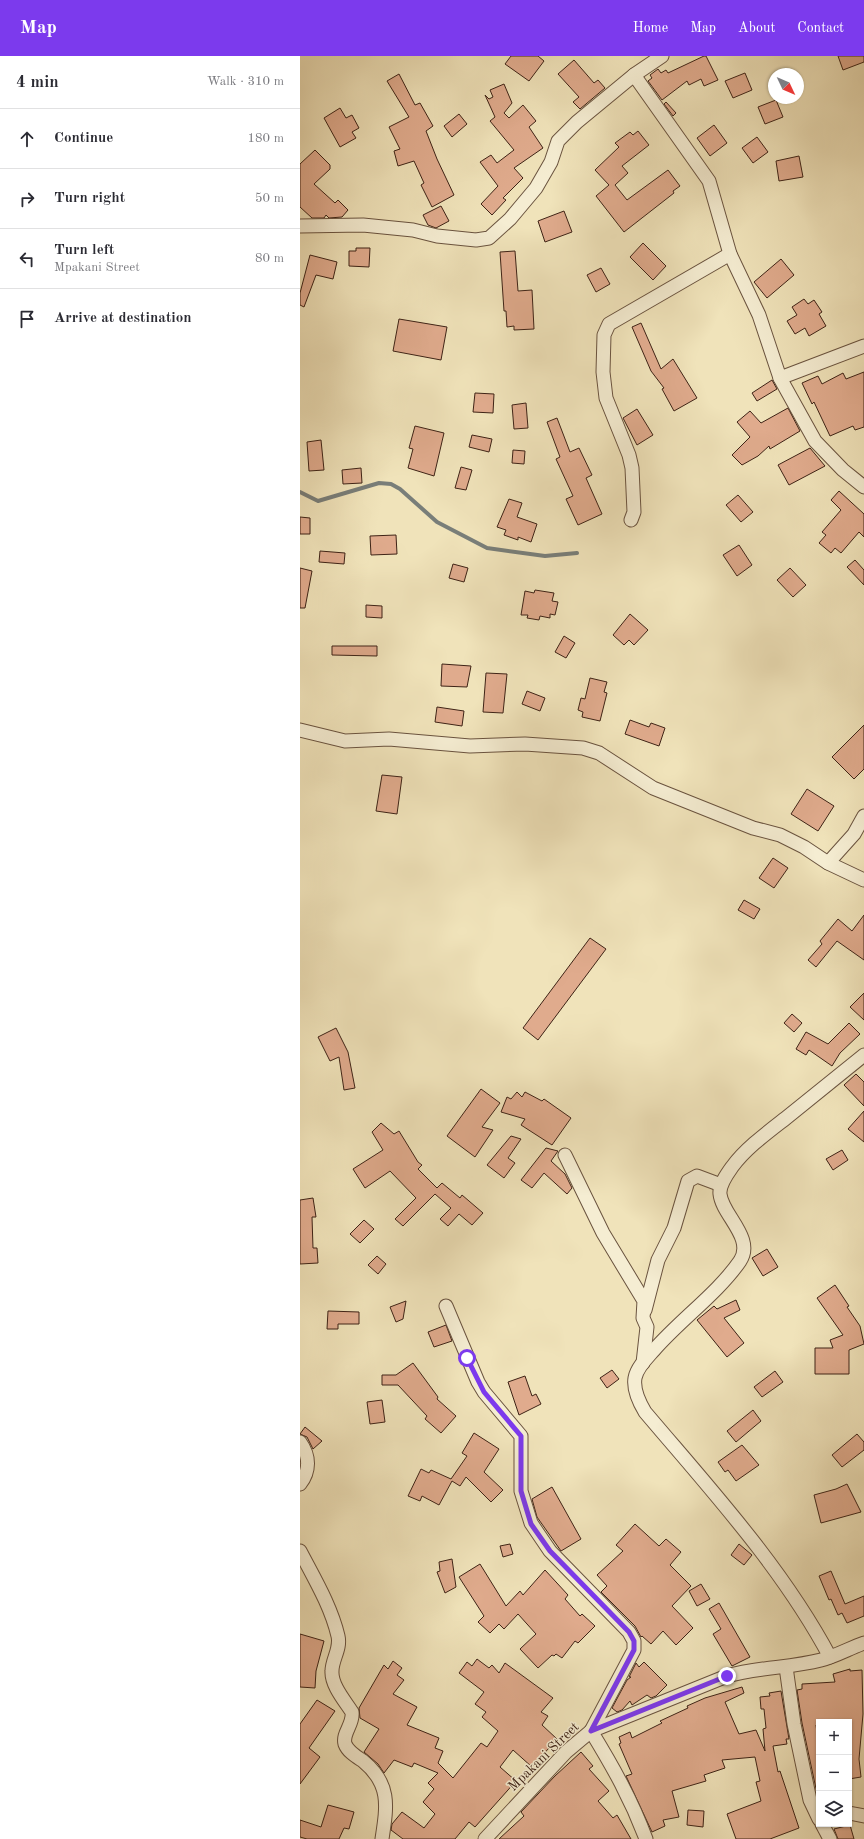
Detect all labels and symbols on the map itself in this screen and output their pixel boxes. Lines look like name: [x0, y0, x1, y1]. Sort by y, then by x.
north arrow: [768, 68, 804, 104]
route start: [458, 1349, 476, 1367]
route end: [718, 1667, 736, 1685]
street label: Mpakani Street: [506, 1720, 582, 1794]

